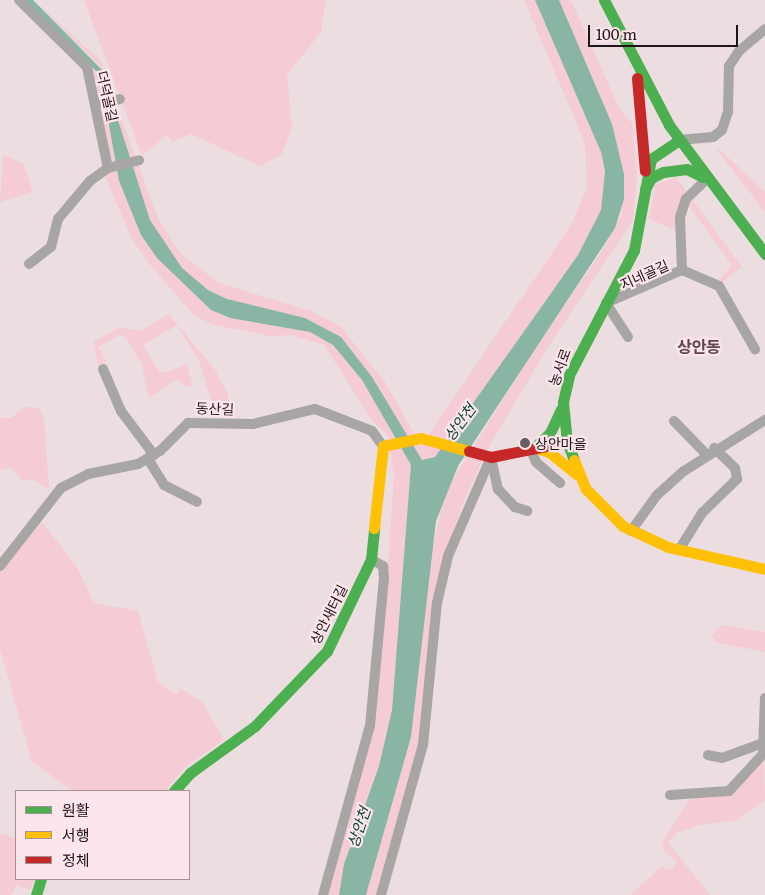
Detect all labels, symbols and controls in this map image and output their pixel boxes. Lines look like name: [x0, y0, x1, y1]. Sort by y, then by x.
scale bar: [590, 15, 740, 47]
text: 100 m: [596, 22, 637, 45]
street label: 더덕골길: [94, 69, 122, 123]
street label: 지네골길: [617, 256, 671, 292]
district label: 상안동: [677, 336, 721, 356]
street label: 농서로: [544, 346, 574, 388]
street label: 동산길: [195, 399, 235, 417]
water label: 상안천: [439, 400, 479, 444]
place label: 상안마을: [535, 435, 587, 451]
marker: 상안마을: [519, 437, 531, 449]
street label: 상안새터길: [306, 581, 350, 647]
legend: [15, 790, 190, 880]
text: 원활: [62, 798, 90, 821]
water label: 상안천: [343, 804, 373, 850]
text: 서행: [62, 823, 90, 846]
text: 정체: [62, 848, 90, 871]

